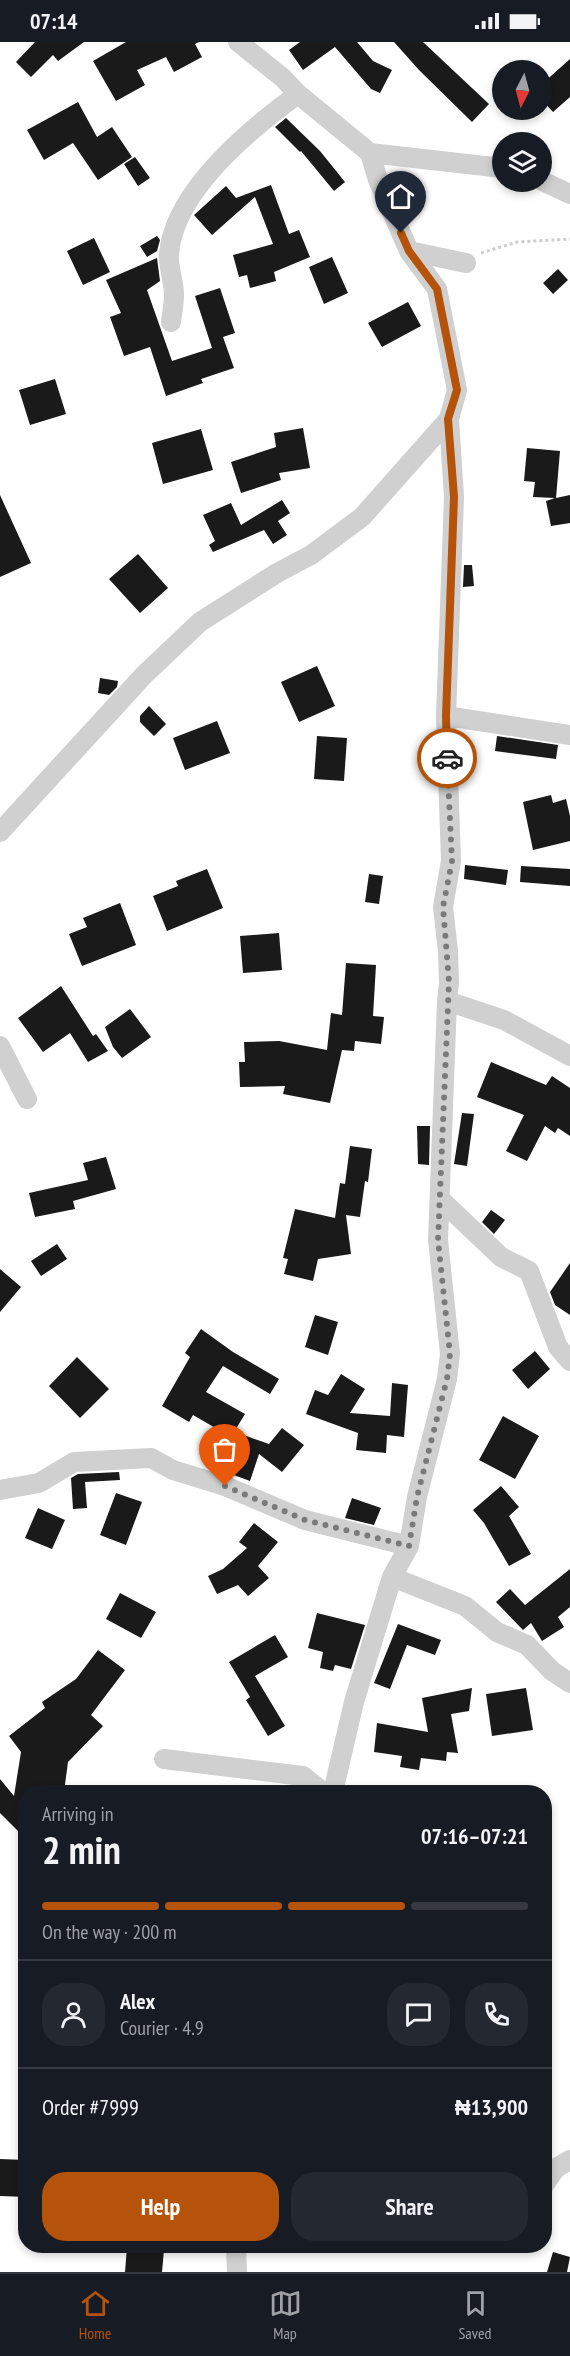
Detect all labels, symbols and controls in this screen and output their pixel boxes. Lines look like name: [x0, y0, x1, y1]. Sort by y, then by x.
text: 07:14: [30, 7, 78, 35]
north arrow: [492, 60, 552, 120]
map controls: [492, 60, 552, 192]
button: layers: [492, 132, 552, 192]
pin: [375, 171, 426, 233]
icon: home: [384, 180, 417, 213]
courier: [417, 728, 477, 788]
icon: car: [431, 742, 464, 775]
pin: [199, 1424, 250, 1486]
icon: bag: [208, 1433, 241, 1466]
text: Arriving in: [42, 1801, 114, 1827]
text: 07:16–07:21: [421, 1822, 528, 1850]
text: 2 min: [42, 1824, 121, 1875]
text: On the way · 200 m: [42, 1919, 177, 1945]
button: person: [42, 1983, 105, 2046]
button: chat: [387, 1983, 450, 2046]
button: phone: [465, 1983, 528, 2046]
text: Alex: [120, 1987, 155, 2015]
text: Courier · 4.9: [120, 2015, 204, 2041]
text: Order #7999: [42, 2093, 139, 2121]
text: ₦13,900: [455, 2093, 528, 2121]
button: Help: [42, 2172, 279, 2241]
button: Share: [291, 2172, 528, 2241]
tab: Home: [79, 2287, 112, 2343]
tab: Map: [269, 2287, 302, 2343]
tab: Saved: [459, 2287, 492, 2343]

